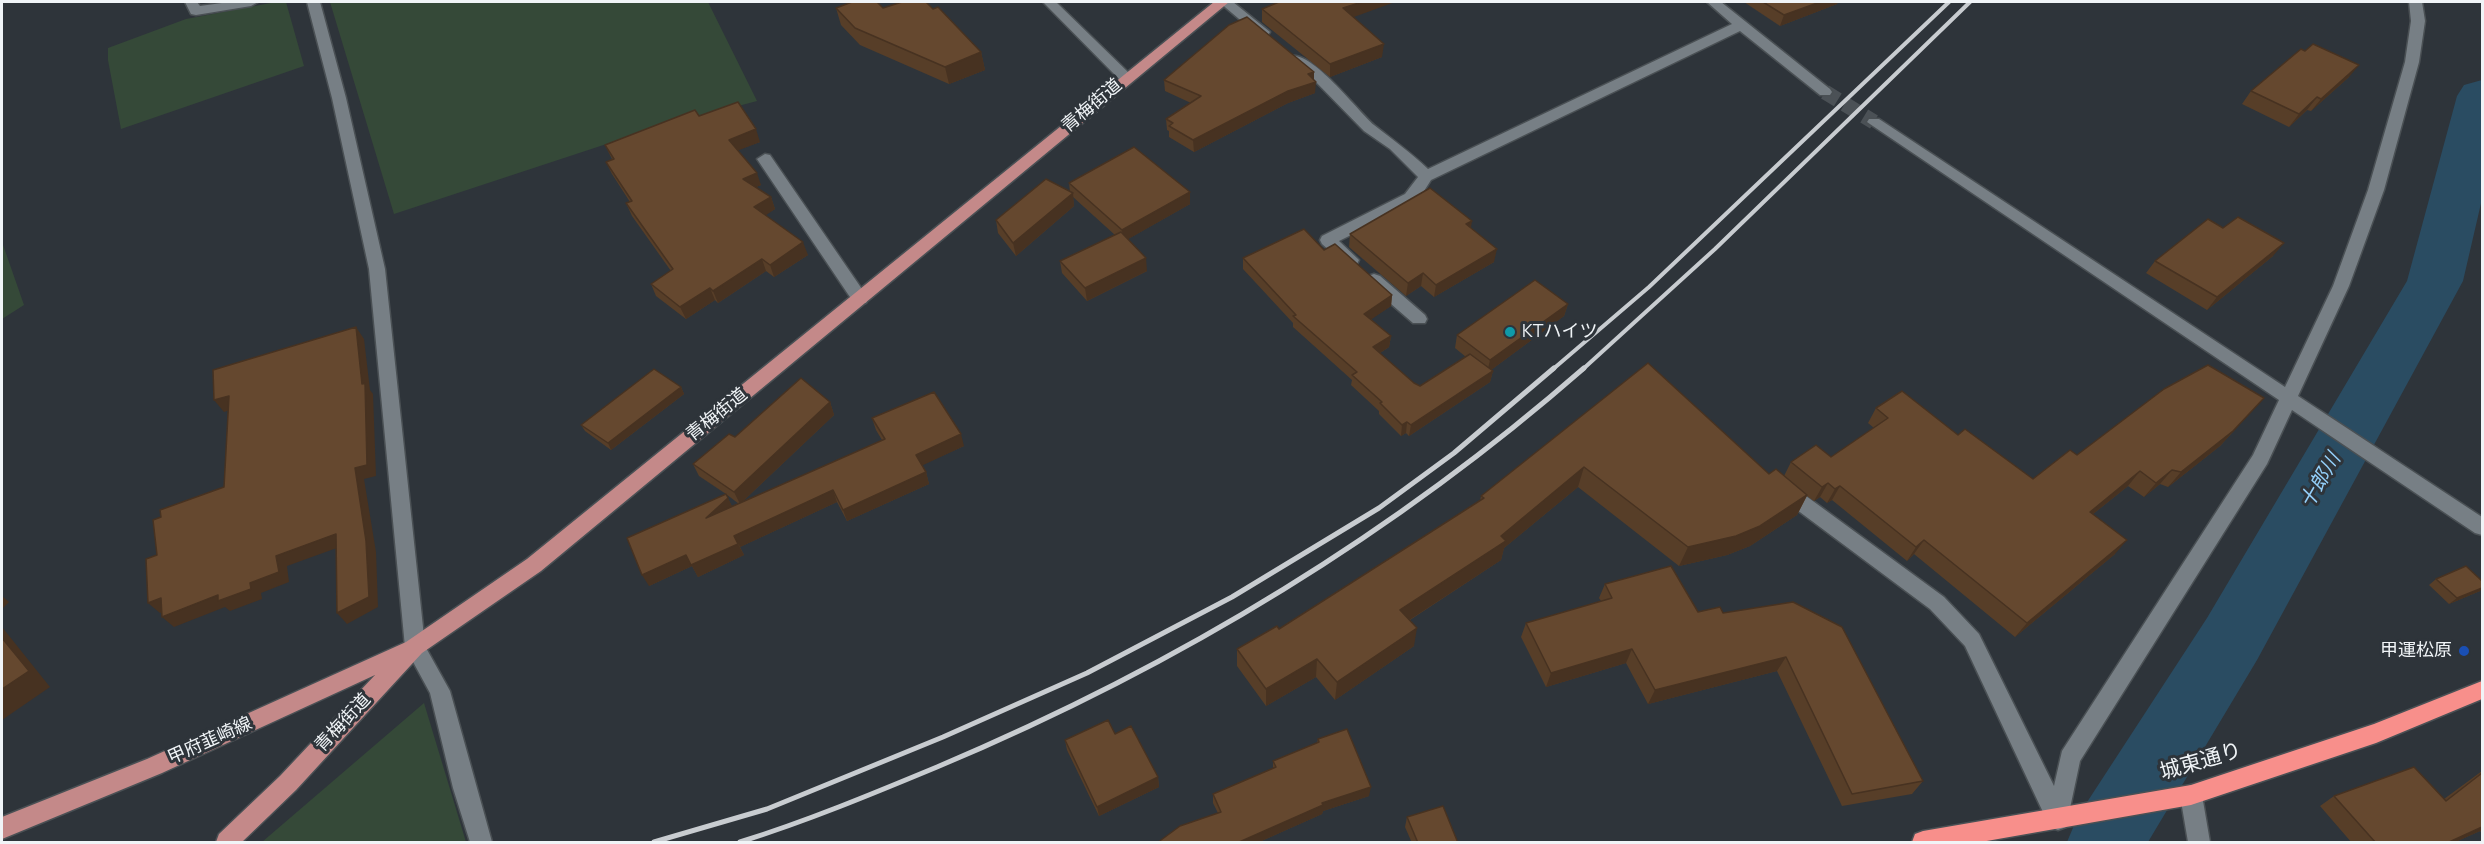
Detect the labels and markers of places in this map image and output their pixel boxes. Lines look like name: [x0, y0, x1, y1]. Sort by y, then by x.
place label: KTハイツ: [1522, 321, 1597, 343]
marker: KTハイツ: [1503, 325, 1517, 339]
place label: 甲運松原: [2380, 640, 2452, 662]
marker: 甲運松原: [2457, 644, 2471, 658]

